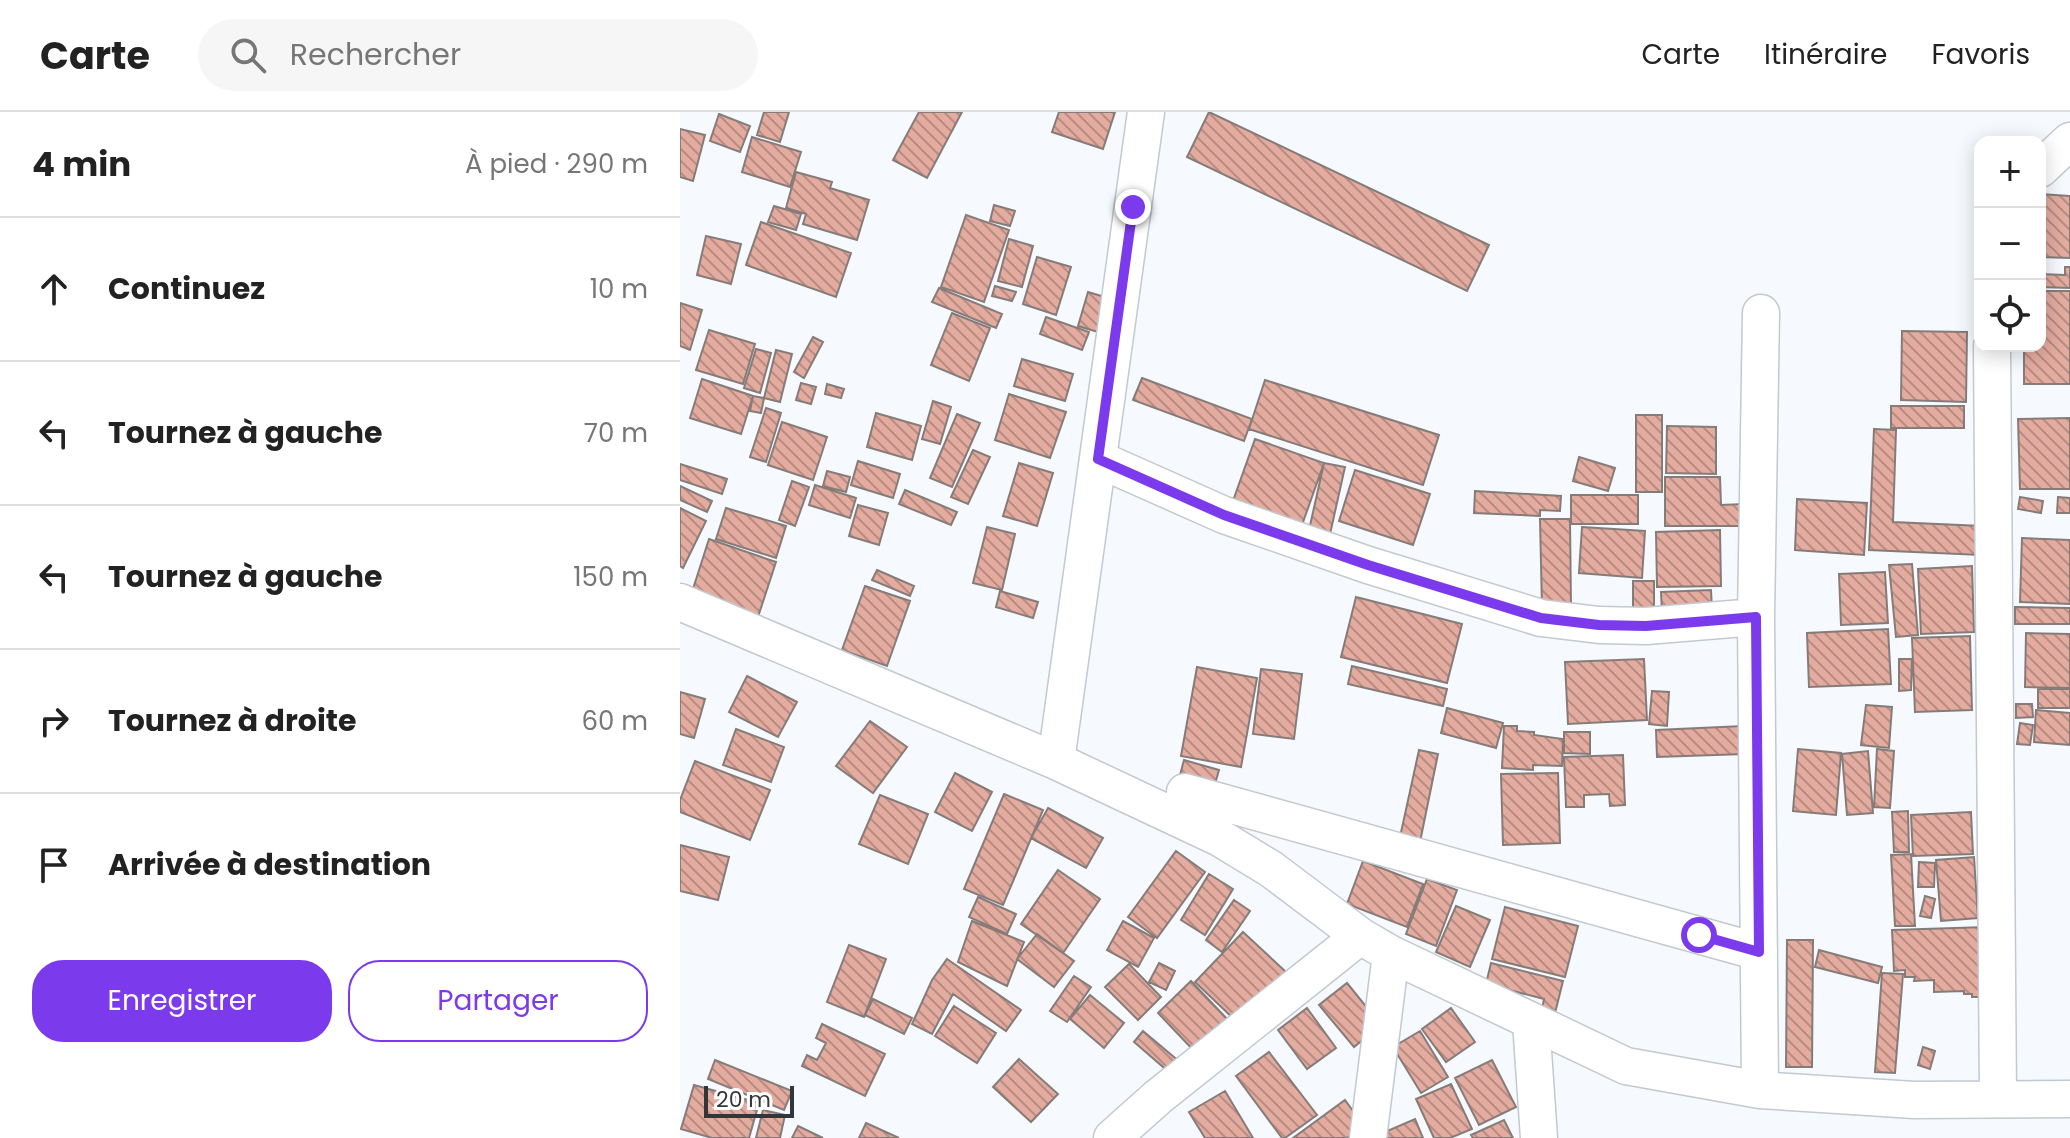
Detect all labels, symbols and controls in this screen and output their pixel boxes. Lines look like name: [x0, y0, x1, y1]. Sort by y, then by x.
search box: [198, 19, 758, 91]
text: Carte: [40, 29, 150, 82]
icon: search: [226, 33, 270, 77]
text: Rechercher: [290, 33, 461, 76]
text: Carte: [1642, 35, 1720, 74]
text: Itinéraire: [1764, 35, 1887, 74]
text: Favoris: [1931, 35, 2030, 74]
map controls: [1974, 136, 2046, 352]
button: +: [1974, 136, 2046, 208]
text: 4 min: [32, 140, 131, 188]
text: À pied · 290 m: [465, 146, 648, 182]
route end: [1115, 189, 1151, 225]
button: −: [1974, 208, 2046, 280]
icon: ahead: [32, 267, 76, 311]
text: Continuez: [108, 267, 265, 310]
text: 10 m: [590, 271, 648, 307]
button: locate: [1974, 280, 2046, 352]
icon: left: [32, 411, 76, 455]
text: Tournez à gauche: [108, 411, 382, 454]
text: 70 m: [584, 415, 648, 451]
icon: left: [32, 555, 76, 599]
text: Tournez à gauche: [108, 555, 382, 598]
text: 150 m: [573, 559, 648, 595]
icon: right: [32, 699, 76, 743]
text: Tournez à droite: [108, 699, 356, 742]
text: 60 m: [581, 703, 648, 739]
icon: arrive: [32, 843, 76, 887]
text: Arrivée à destination: [108, 843, 431, 886]
route start: [1681, 917, 1717, 953]
button: Enregistrer: [32, 960, 332, 1042]
button: Partager: [348, 960, 648, 1042]
scale bar: [704, 1082, 794, 1118]
text: 20 m: [716, 1084, 771, 1115]

